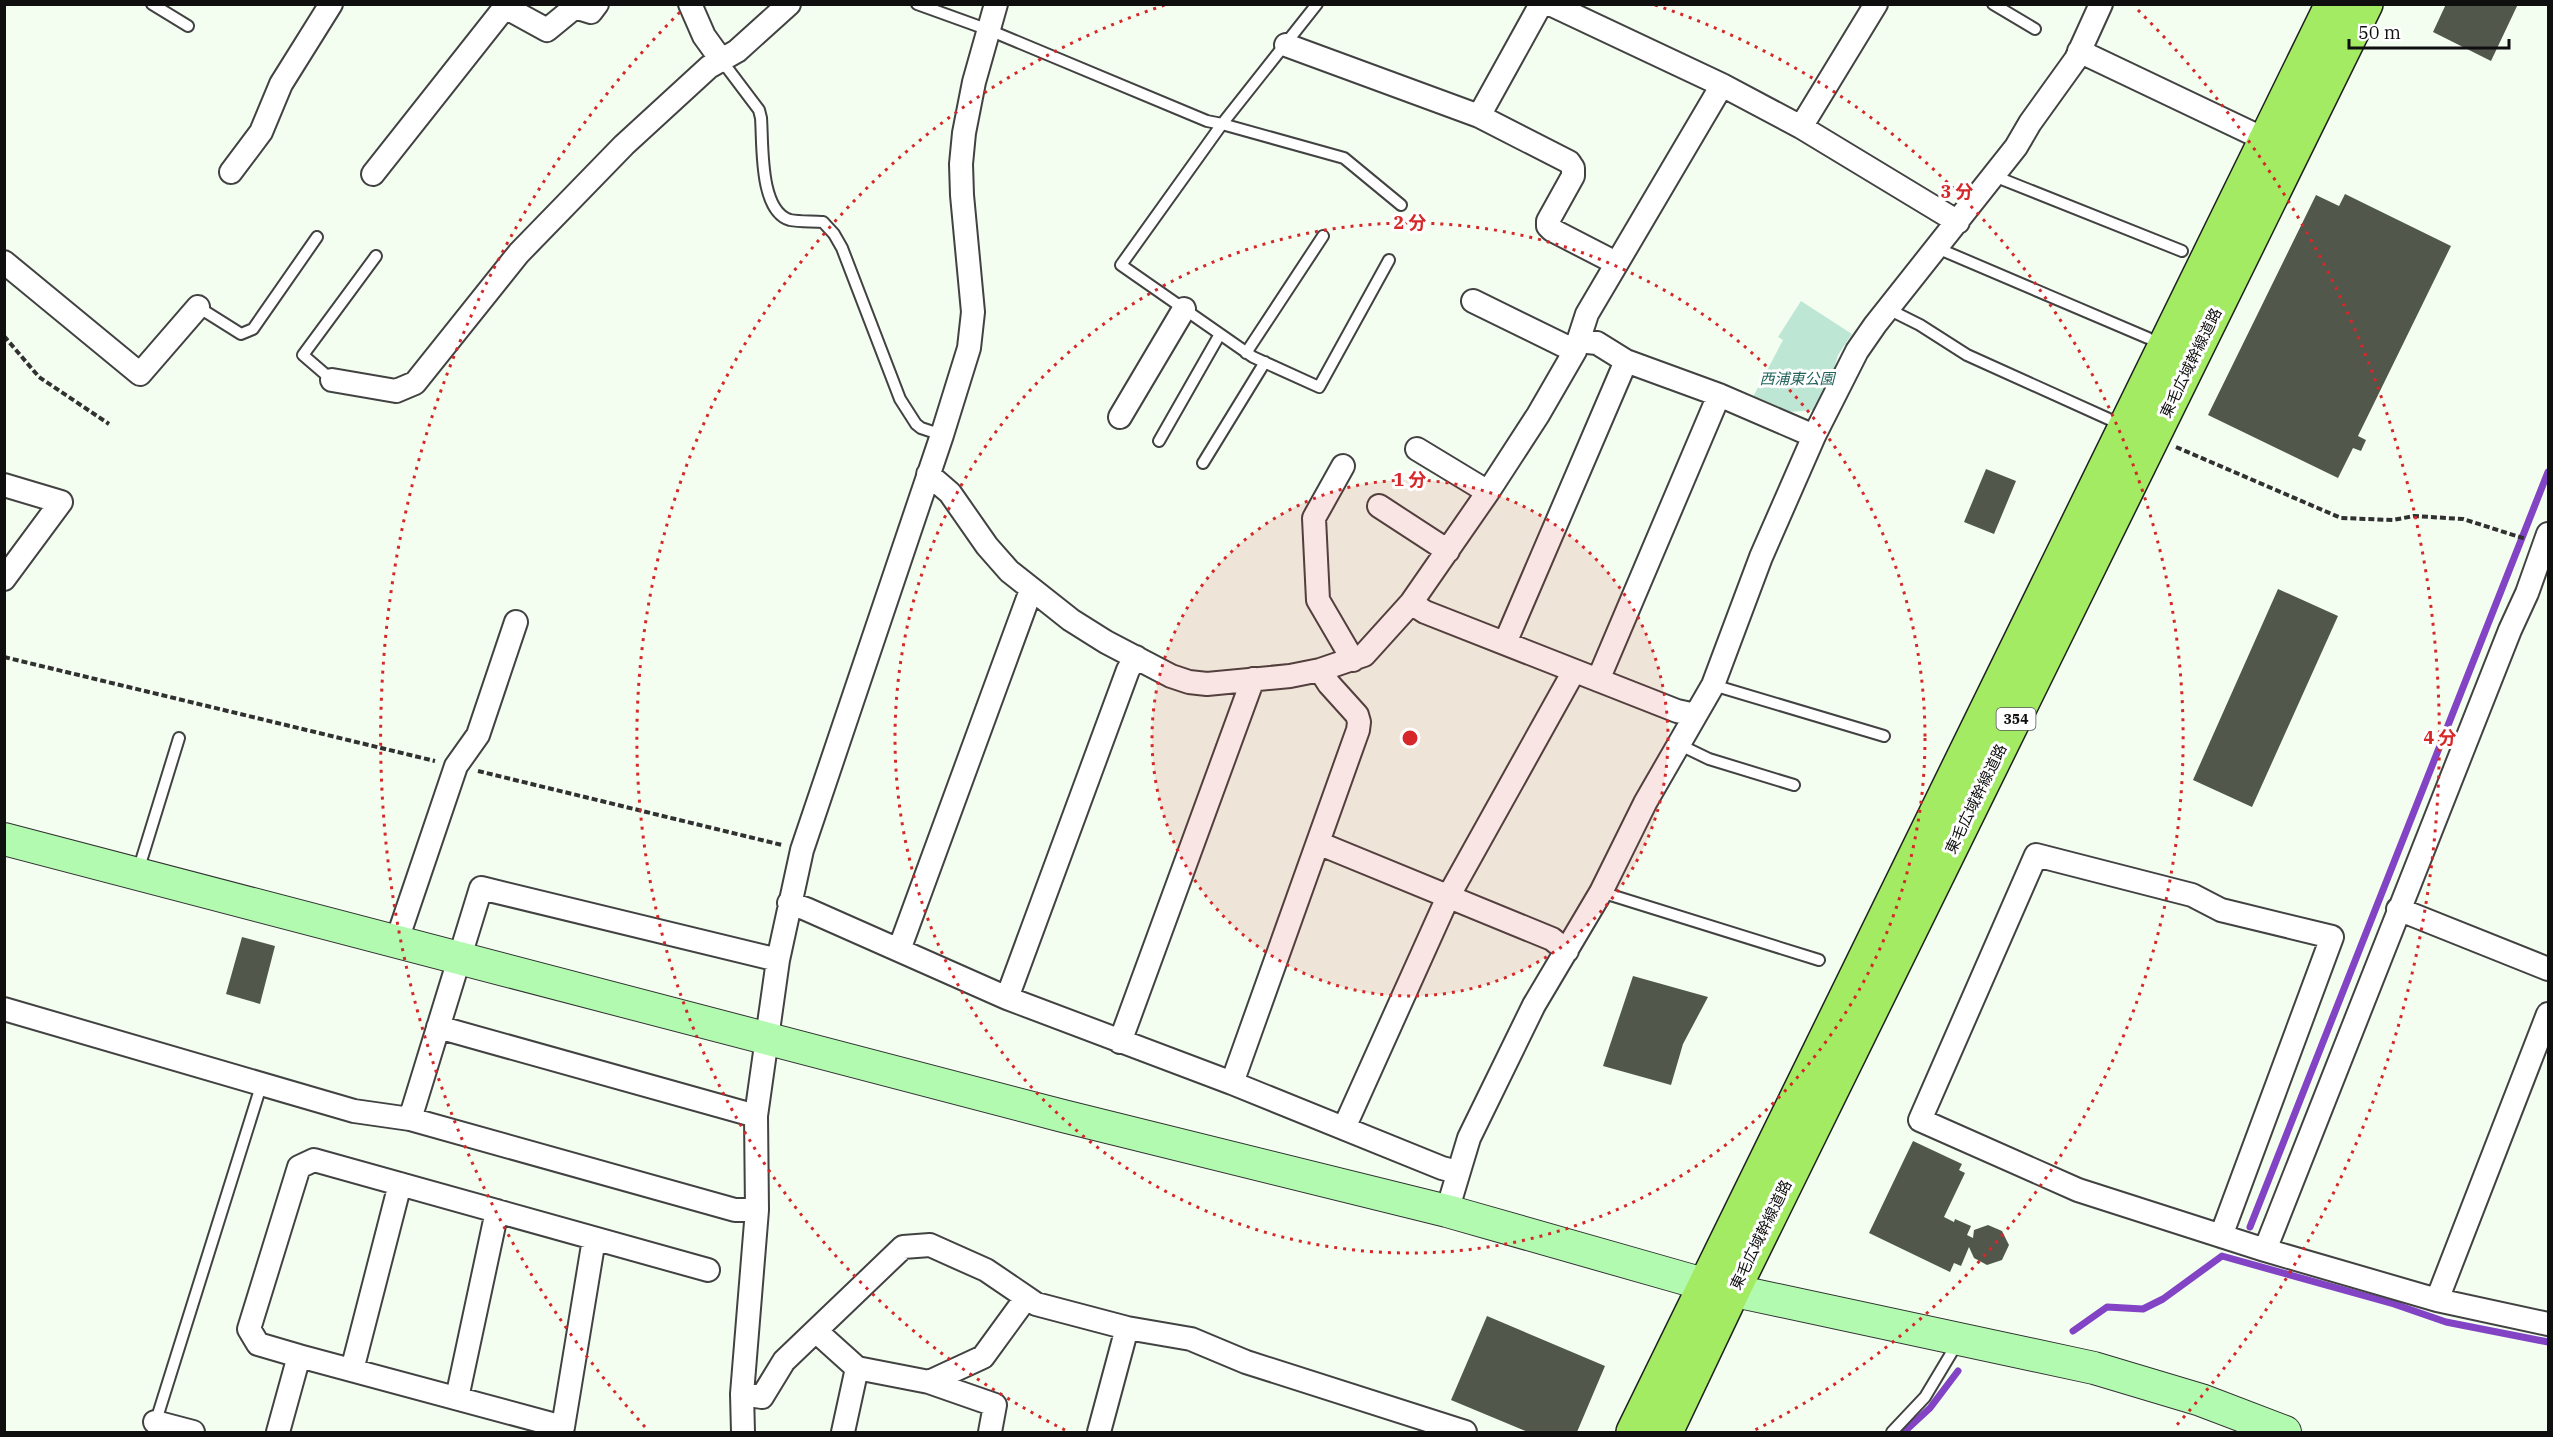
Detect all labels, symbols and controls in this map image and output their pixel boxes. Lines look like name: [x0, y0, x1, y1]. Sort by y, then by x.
scale bar: [2349, 12, 2510, 50]
text: 50 m: [2358, 21, 2401, 44]
text: 3 分: [1941, 180, 1973, 203]
text: 2 分: [1394, 211, 1426, 234]
street label: 東毛広域幹線道路: [2156, 305, 2225, 421]
park label: 西浦東公園: [1759, 369, 1836, 388]
text: 1 分: [1394, 468, 1426, 491]
road number: 354: [1996, 708, 2036, 730]
text: 4 分: [2424, 726, 2456, 749]
centre of rings: [1400, 728, 1420, 748]
street label: 東毛広域幹線道路: [1941, 741, 2010, 857]
street label: 東毛広域幹線道路: [1726, 1177, 1795, 1293]

